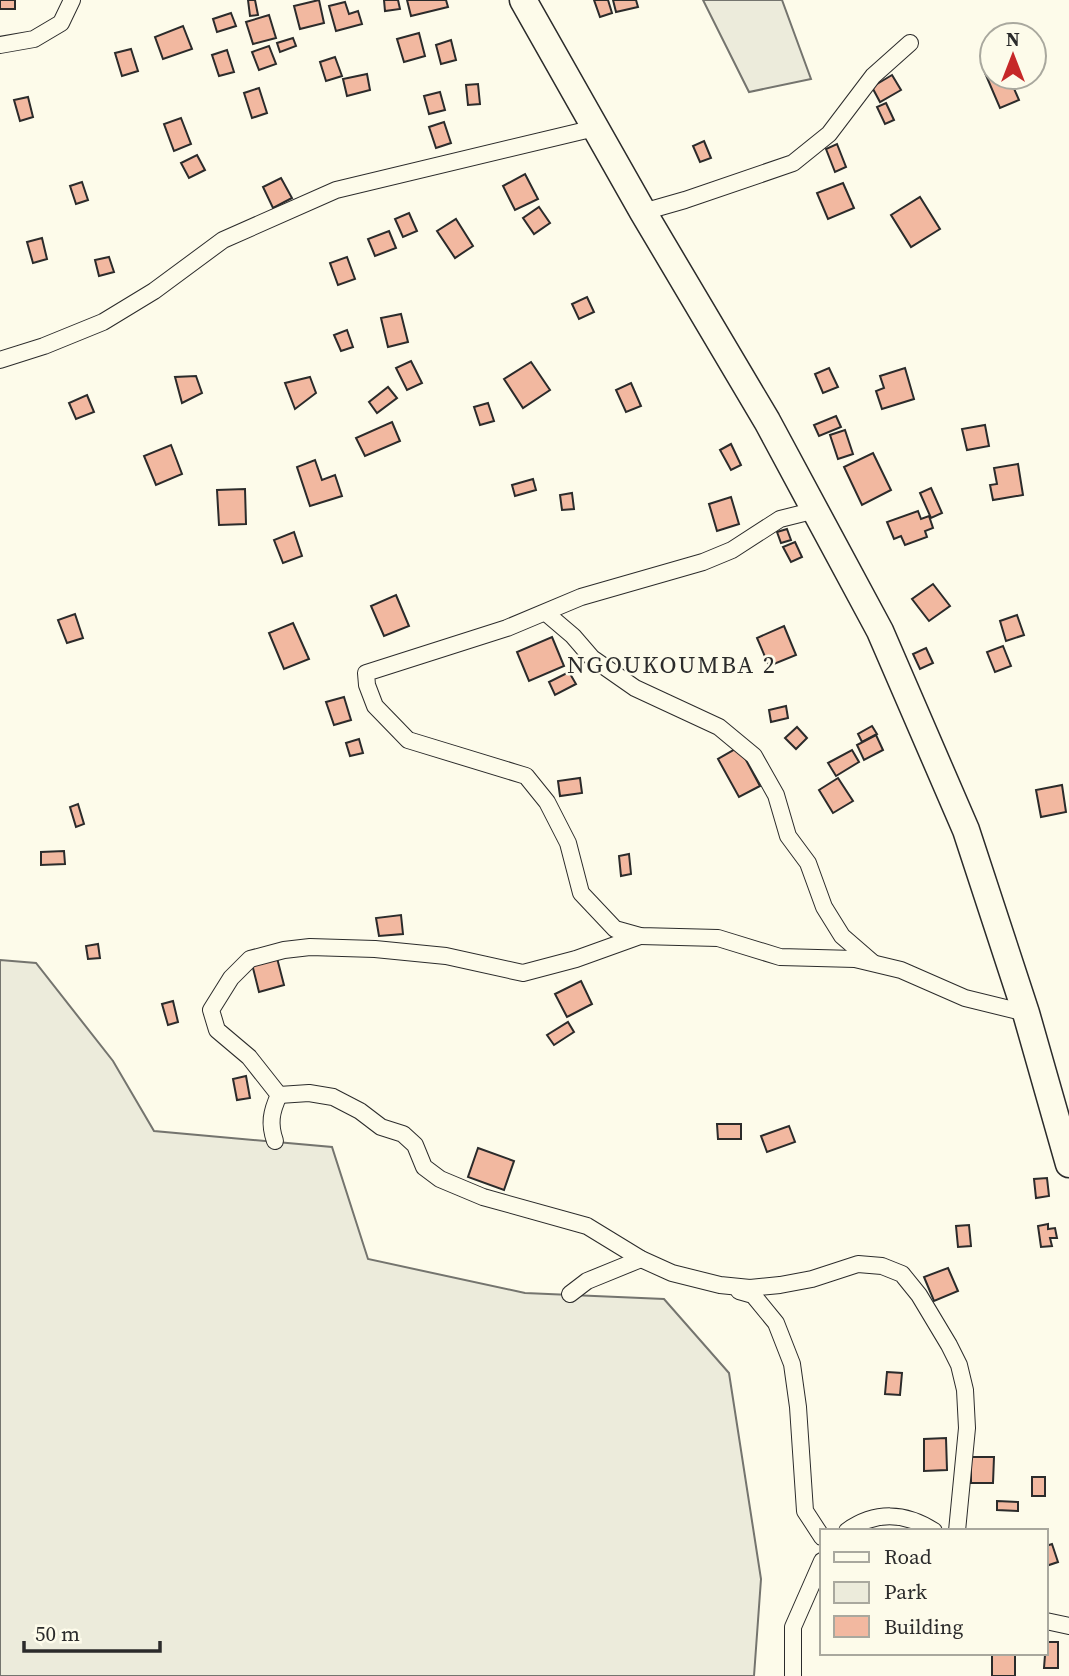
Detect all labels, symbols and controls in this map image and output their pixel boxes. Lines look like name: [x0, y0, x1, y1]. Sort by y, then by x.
north arrow: [978, 21, 1048, 91]
text: N: [1006, 26, 1020, 52]
district label: NGOUKOUMBA 2: [567, 648, 777, 681]
legend: [820, 1529, 1048, 1655]
text: Road: [884, 1542, 932, 1571]
text: Park: [884, 1577, 928, 1606]
scale bar: [24, 1610, 161, 1654]
text: Building: [884, 1612, 963, 1641]
text: 50 m: [35, 1619, 80, 1648]

